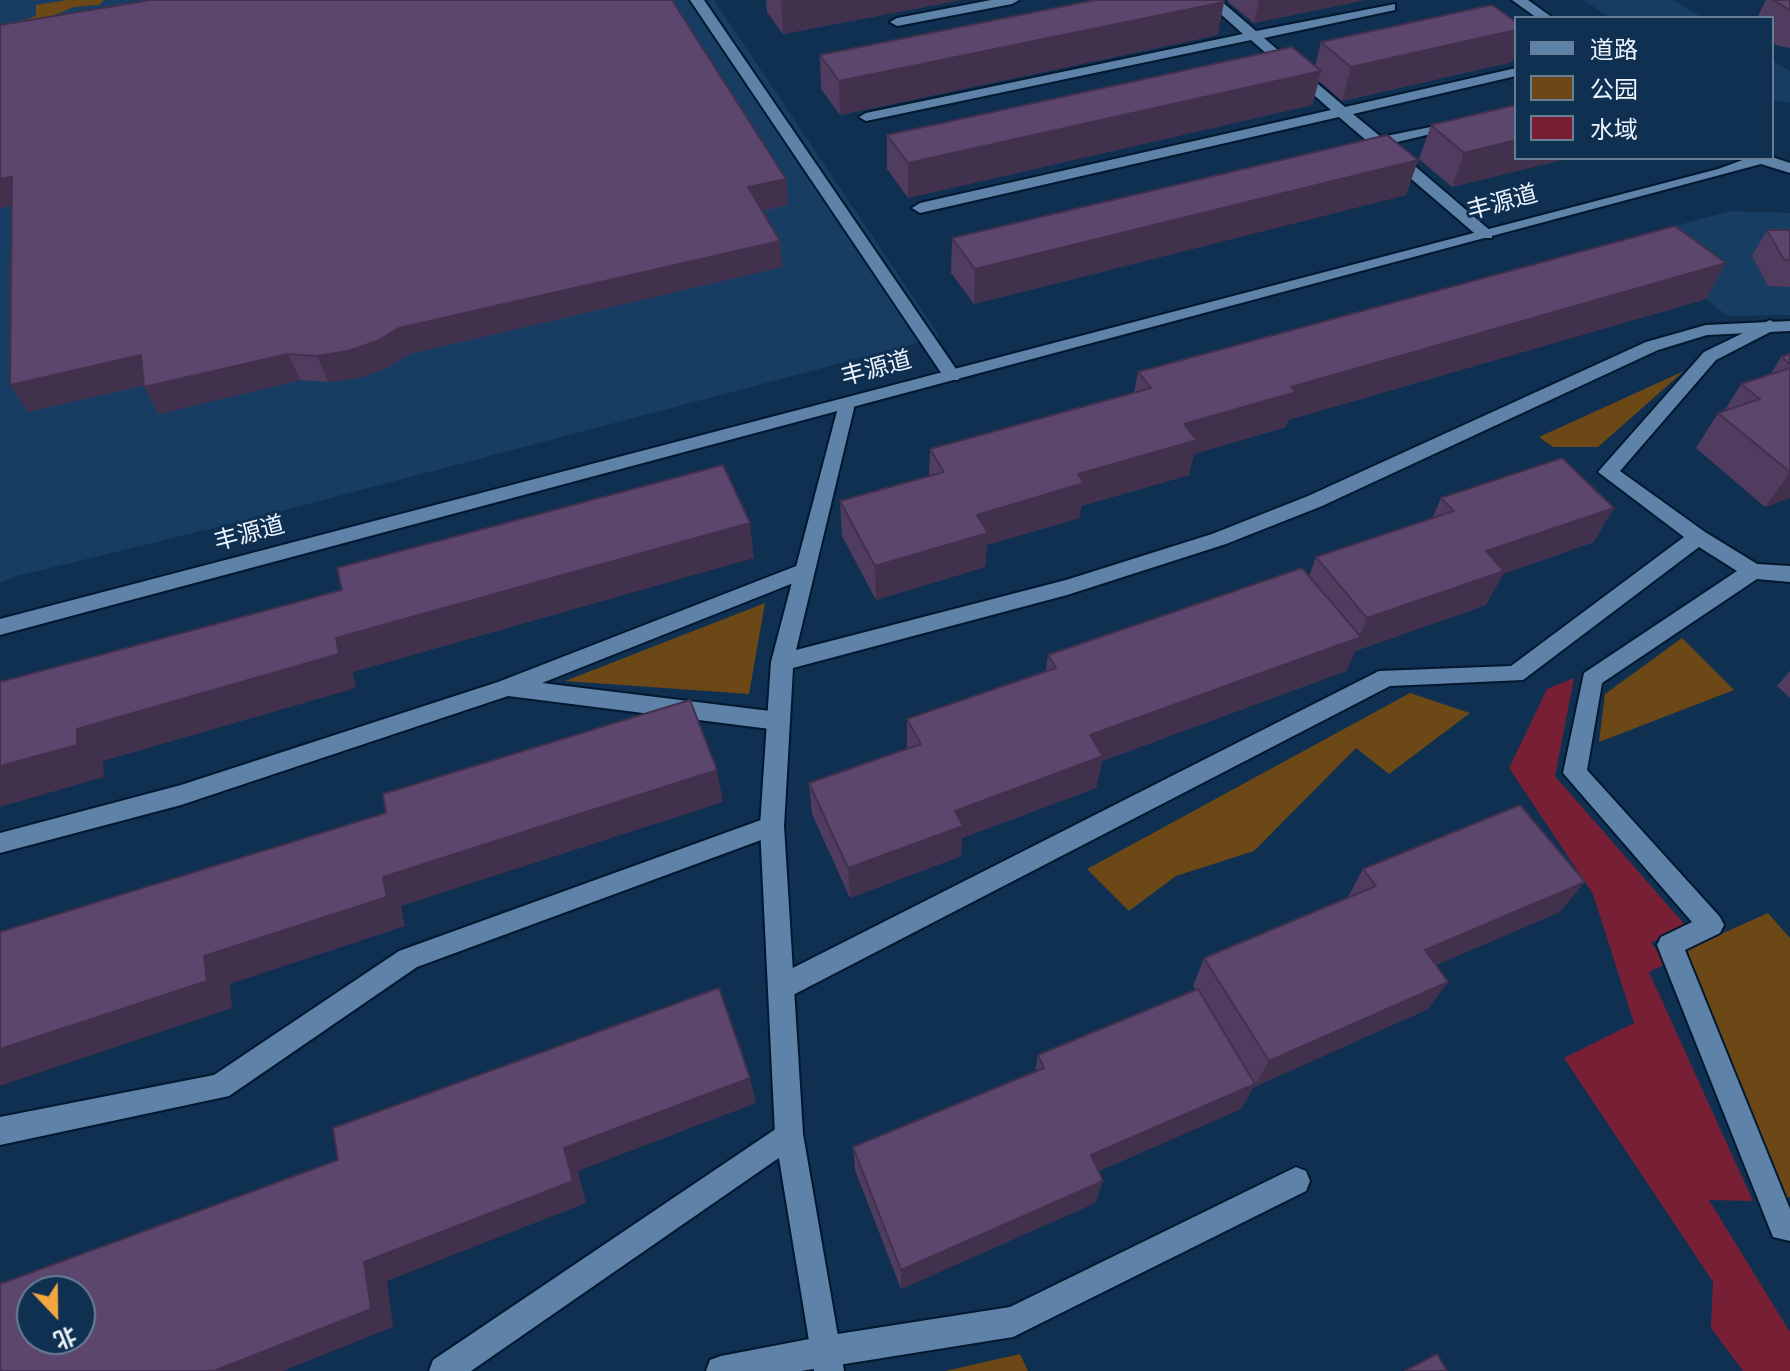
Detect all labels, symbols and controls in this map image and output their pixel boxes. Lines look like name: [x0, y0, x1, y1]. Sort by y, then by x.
legend: [1514, 16, 1774, 160]
text: 道路: [1590, 37, 1638, 67]
text: 公园: [1590, 77, 1638, 107]
text: 水域: [1590, 117, 1638, 147]
street label: 丰源道: [1464, 182, 1542, 228]
street label: 丰源道: [838, 348, 916, 394]
street label: 丰源道: [211, 513, 289, 559]
north arrow: [16, 1275, 96, 1355]
text: 北: [49, 1319, 80, 1352]

